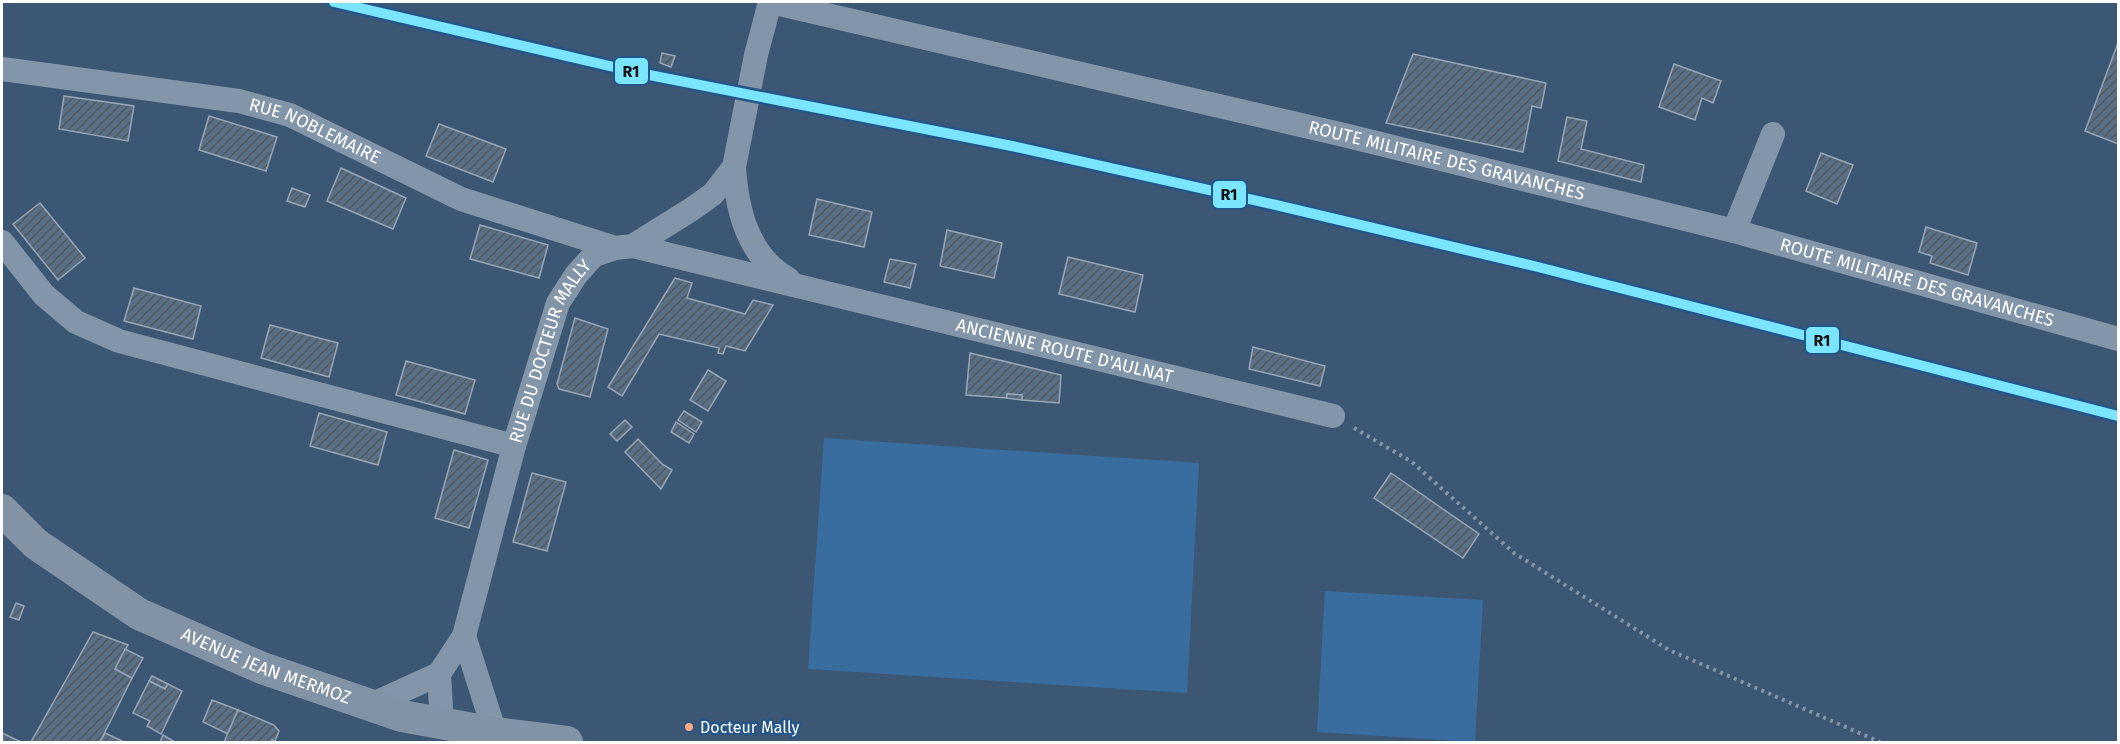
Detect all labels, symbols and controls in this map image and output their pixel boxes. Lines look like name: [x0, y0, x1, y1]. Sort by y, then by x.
line badge: R1: [614, 57, 649, 85]
text: R1: [622, 62, 640, 81]
street label: RUE NOBLEMAIRE: [247, 93, 384, 169]
street label: ROUTE MILITAIRE DES GRAVANCHES: [1306, 116, 1587, 205]
line badge: R1: [1212, 180, 1247, 209]
text: R1: [1220, 185, 1238, 204]
street label: ROUTE MILITAIRE DES GRAVANCHES: [1777, 233, 2057, 332]
street label: RUE DU DOCTEUR MALLY: [505, 255, 596, 446]
street label: ANCIENNE ROUTE D'AULNAT: [954, 314, 1176, 388]
line badge: R1: [1805, 326, 1840, 354]
text: R1: [1813, 331, 1831, 350]
street label: AVENUE JEAN MERMOZ: [178, 623, 354, 709]
place label: Docteur Mally: [700, 718, 799, 737]
marker: Docteur Mally: [683, 721, 695, 733]

